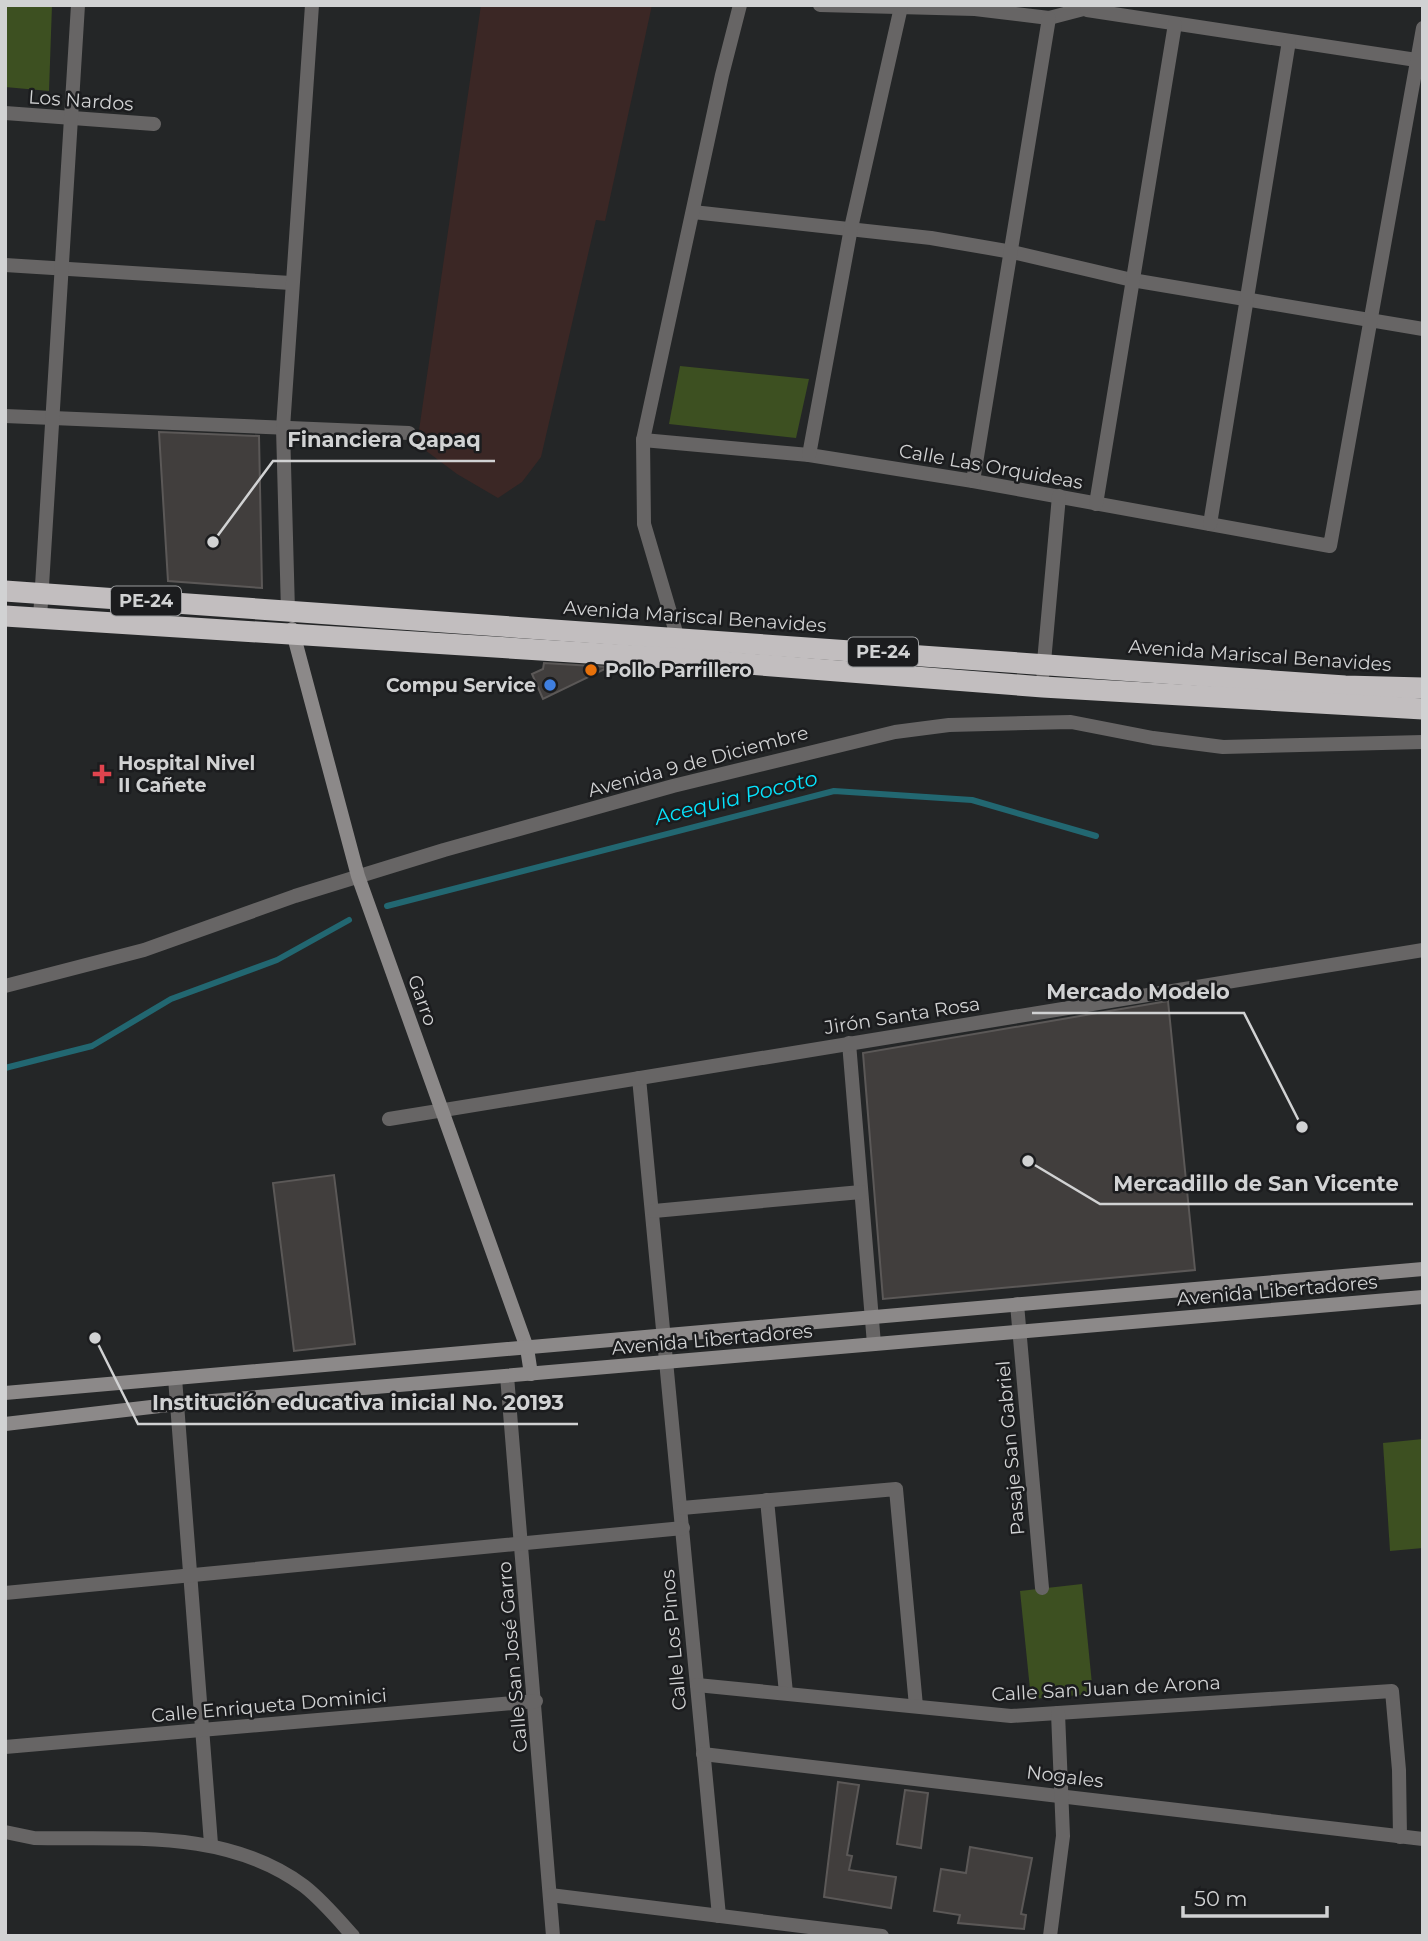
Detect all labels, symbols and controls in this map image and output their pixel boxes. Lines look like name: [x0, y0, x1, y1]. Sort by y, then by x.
street label: Los Nardos: [28, 85, 134, 116]
callout: Financiera Qapaq: [273, 419, 495, 461]
text: Financiera Qapaq: [287, 427, 481, 452]
street label: Calle Las Orquideas: [897, 439, 1085, 494]
road number: PE-24: [111, 586, 181, 616]
street label: Avenida Mariscal Benavides: [563, 596, 827, 637]
street label: Avenida Mariscal Benavides: [1128, 635, 1392, 676]
road number: PE-24: [848, 638, 918, 666]
place label: Pollo Parrillero: [605, 659, 752, 682]
marker: Pollo Parrillero: [583, 662, 599, 678]
place label: Compu Service: [386, 674, 536, 697]
marker: Compu Service: [542, 677, 558, 693]
street label: Avenida 9 de Diciembre: [585, 721, 811, 802]
place label: Hospital Nivel II Cañete: [118, 752, 255, 797]
marker: Hospital Nivel II Cañete: [92, 764, 112, 784]
water label: Acequia Pocoto: [650, 765, 820, 830]
street label: Garro: [403, 971, 442, 1029]
callout: Mercado Modelo: [1032, 971, 1244, 1013]
text: Mercado Modelo: [1046, 979, 1230, 1004]
street label: Jirón Santa Rosa: [822, 992, 981, 1039]
callout: Mercadillo de San Vicente: [1100, 1162, 1413, 1204]
text: Mercadillo de San Vicente: [1113, 1171, 1399, 1196]
street label: Avenida Libertadores: [1176, 1270, 1378, 1311]
street label: Avenida Libertadores: [611, 1319, 813, 1360]
street label: Pasaje San Gabriel: [991, 1360, 1030, 1536]
callout: Institución educativa inicial No. 20193: [138, 1382, 578, 1424]
text: Institución educativa inicial No. 20193: [152, 1390, 564, 1415]
street label: Calle San José Garro: [493, 1560, 532, 1753]
street label: Calle Los Pinos: [656, 1569, 691, 1711]
street label: Calle San Juan de Arona: [991, 1671, 1221, 1706]
street label: Calle Enriqueta Dominici: [150, 1684, 388, 1727]
street label: Nogales: [1025, 1760, 1105, 1793]
scale bar: [1183, 1874, 1326, 1918]
text: 50 m: [1194, 1886, 1248, 1911]

